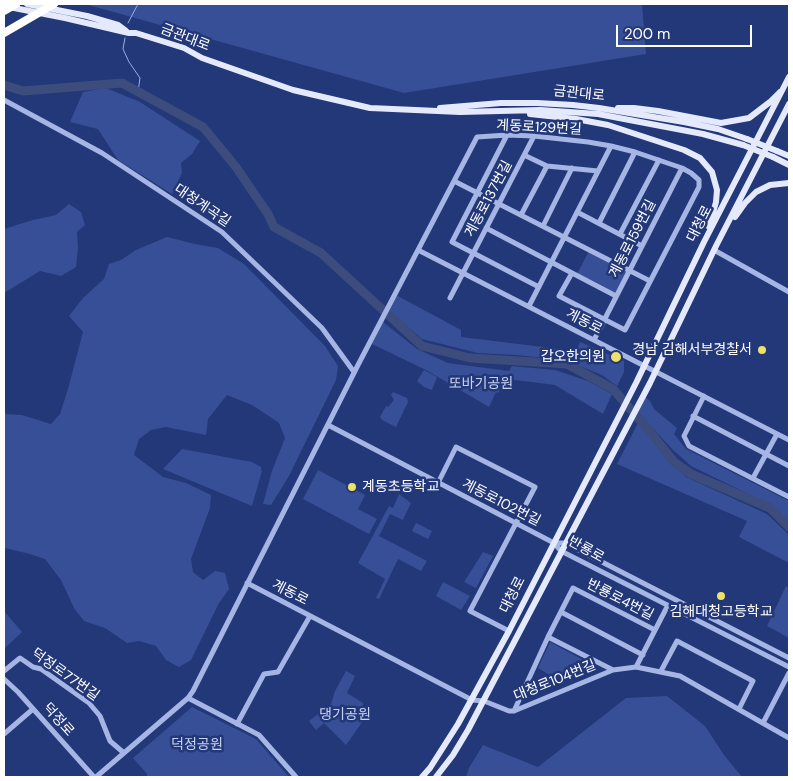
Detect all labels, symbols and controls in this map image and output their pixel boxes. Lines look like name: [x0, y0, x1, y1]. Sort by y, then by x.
scale bar: [618, 15, 754, 47]
street label: 금관대로: [158, 21, 212, 55]
text: 200 m: [624, 24, 670, 44]
street label: 금관대로: [553, 83, 605, 105]
street label: 계동로129번길: [496, 117, 582, 139]
street label: 계동로137번길: [462, 158, 516, 240]
street label: 대청계곡길: [171, 181, 233, 231]
street label: 계동로159번길: [606, 197, 660, 281]
street label: 대청로: [684, 203, 716, 245]
street label: 계동로: [563, 306, 605, 338]
place label: 경남 김해서부경찰서: [632, 342, 752, 358]
marker: 경남 김해서부경찰서: [756, 344, 768, 356]
place label: 갑오한의원: [541, 349, 605, 365]
marker: 갑오한의원: [609, 350, 623, 364]
park label: 또바기공원: [449, 376, 513, 392]
street label: 계동로102번길: [459, 476, 543, 530]
place label: 계동초등학교: [362, 479, 439, 495]
marker: 계동초등학교: [346, 481, 358, 493]
street label: 반룡로: [565, 533, 607, 567]
street label: 대청로: [497, 574, 529, 616]
street label: 반룡로4번길: [584, 576, 656, 624]
street label: 계동로: [269, 577, 311, 609]
marker: 김해대청고등학교: [715, 590, 727, 602]
place label: 김해대청고등학교: [669, 604, 773, 620]
street label: 덕정로77번길: [28, 645, 102, 705]
street label: 대청로104번길: [512, 657, 598, 705]
street label: 덕정로: [39, 700, 77, 740]
park label: 댕기공원: [319, 707, 371, 723]
park label: 덕정공원: [171, 737, 223, 753]

